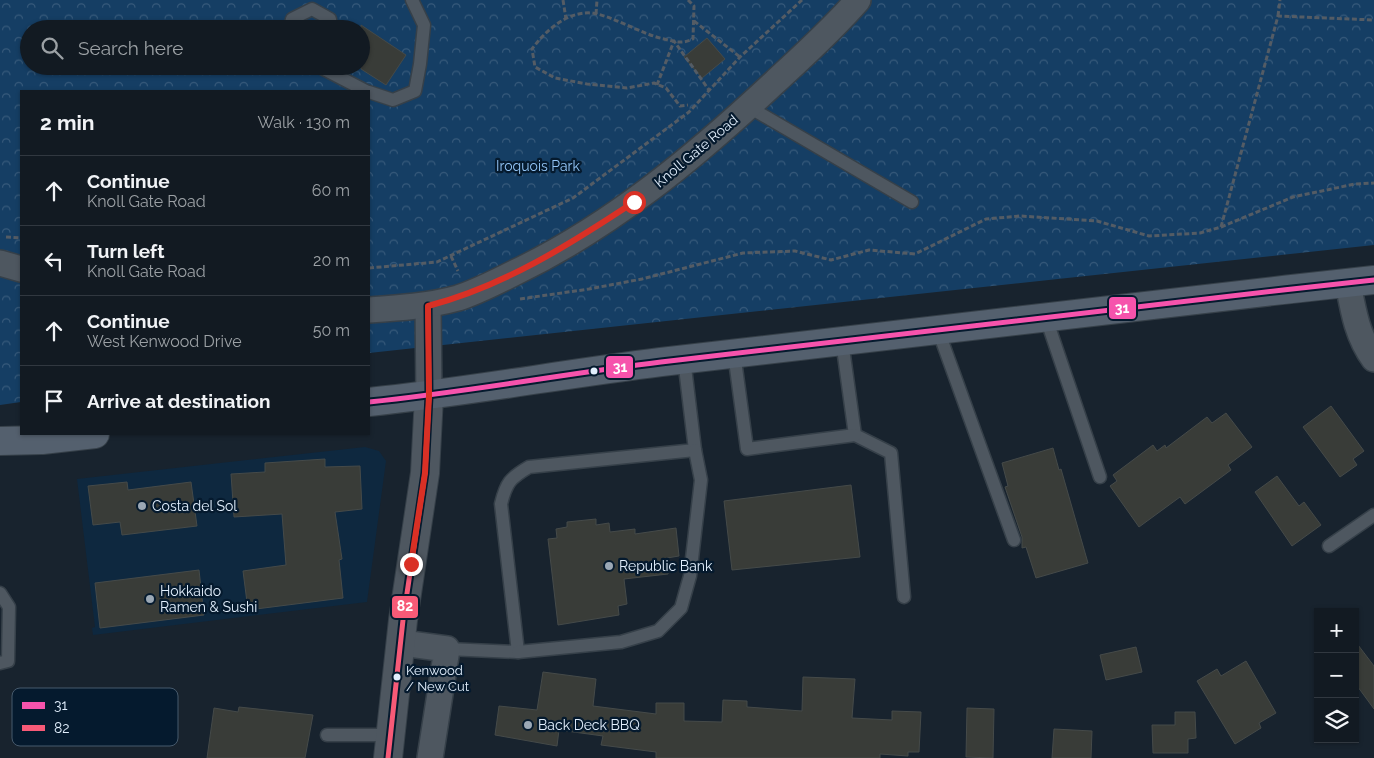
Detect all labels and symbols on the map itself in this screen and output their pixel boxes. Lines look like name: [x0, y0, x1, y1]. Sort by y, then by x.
street label: Knoll Gate Road: [651, 112, 741, 190]
park label: Iroquois Park: [496, 158, 580, 174]
route start: [623, 191, 646, 214]
line badge: 31: [1108, 296, 1137, 320]
text: 31: [1115, 300, 1129, 316]
line badge: 31: [605, 355, 634, 379]
text: 31: [613, 359, 627, 375]
unlabelled marker: [589, 366, 599, 376]
place label: Costa del Sol: [152, 498, 237, 514]
marker: Costa del Sol: [136, 500, 148, 512]
route end: [400, 553, 423, 576]
place label: Republic Bank: [619, 558, 713, 574]
marker: Republic Bank: [603, 560, 615, 572]
place label: Hokkaido Ramen & Sushi: [160, 583, 257, 615]
marker: Hokkaido Ramen & Sushi: [144, 593, 156, 605]
line badge: 82: [391, 595, 419, 619]
text: 82: [397, 598, 413, 614]
place label: Kenwood / New Cut: [406, 663, 470, 694]
marker: Kenwood / New Cut: [392, 672, 402, 682]
legend: [12, 688, 178, 746]
text: 31: [54, 697, 67, 713]
place label: Back Deck BBQ: [538, 717, 640, 733]
marker: Back Deck BBQ: [522, 719, 534, 731]
text: 82: [54, 720, 70, 736]

